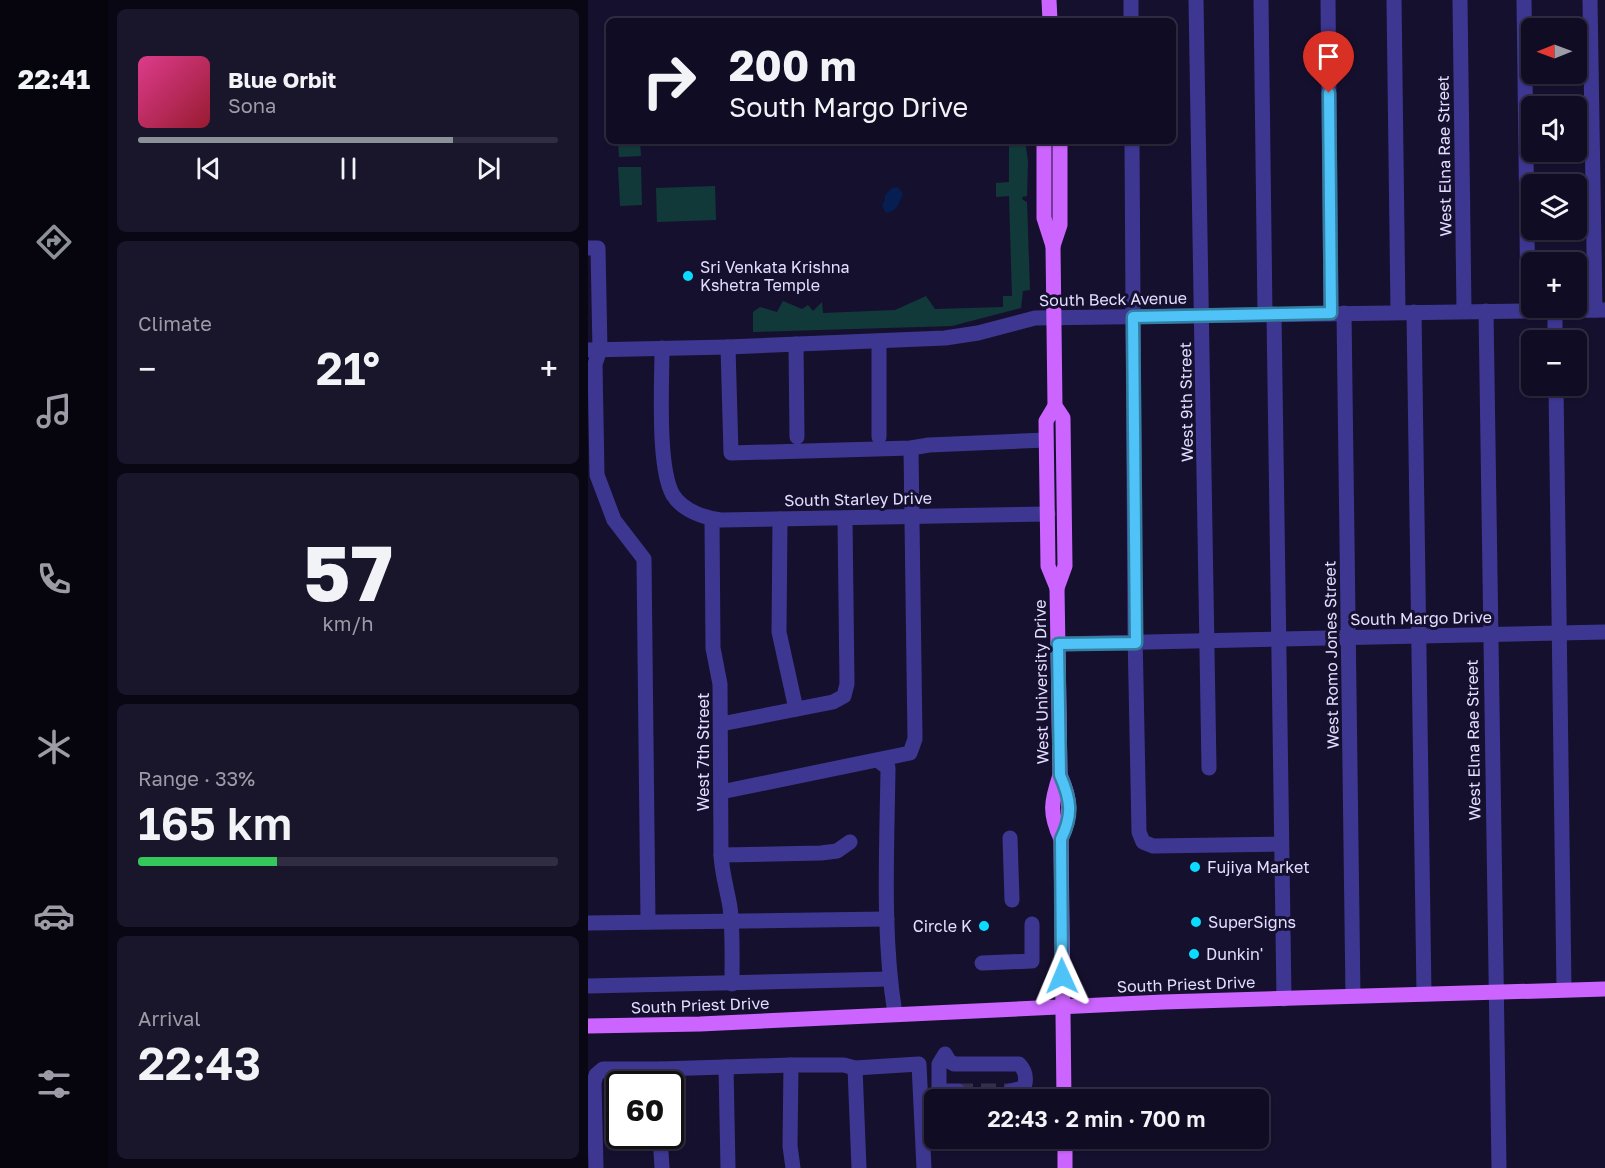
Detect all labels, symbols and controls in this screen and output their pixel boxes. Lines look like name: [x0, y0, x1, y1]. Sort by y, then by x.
north arrow: [1521, 18, 1587, 84]
map controls: [1521, 18, 1587, 396]
pin: [1303, 31, 1354, 93]
text: 200 m: [729, 40, 856, 90]
icon: arrive: [1312, 40, 1345, 73]
icon: right: [630, 42, 708, 120]
text: 22:41: [18, 63, 90, 95]
text: Blue Orbit: [228, 66, 336, 93]
street label: West Elna Rae Street: [1433, 75, 1455, 237]
text: South Margo Drive: [729, 91, 968, 123]
text: Sona: [228, 93, 276, 117]
button: sound: [1521, 96, 1587, 162]
icon: previous: [192, 152, 225, 185]
icon: pause: [332, 152, 365, 185]
icon: next: [472, 152, 505, 185]
button: layers: [1521, 174, 1587, 240]
icon: directions: [33, 221, 75, 263]
button: +: [1521, 252, 1587, 318]
place label: Sri Venkata Krishna Kshetra Temple: [700, 257, 850, 295]
marker: Sri Venkata Krishna Kshetra Temple: [681, 269, 695, 283]
street label: South Beck Avenue: [1039, 288, 1187, 310]
text: Climate: [138, 311, 212, 335]
button: −: [1521, 330, 1587, 396]
text: 21°: [316, 341, 380, 395]
street label: West 9th Street: [1175, 342, 1197, 462]
text: −: [138, 349, 156, 388]
text: +: [540, 349, 558, 388]
icon: music: [33, 390, 75, 432]
street label: South Starley Drive: [784, 488, 932, 510]
text: 57: [303, 525, 393, 618]
icon: phone: [33, 558, 75, 600]
street label: West Romo Jones Street: [1319, 561, 1343, 749]
street label: West University Drive: [1030, 599, 1052, 765]
street label: South Margo Drive: [1350, 607, 1492, 629]
text: km/h: [323, 611, 373, 635]
street label: West Elna Rae Street: [1462, 659, 1484, 821]
street label: West 7th Street: [693, 693, 713, 811]
icon: climate: [33, 726, 75, 768]
text: Range · 33%: [138, 766, 255, 790]
text: 165 km: [138, 796, 292, 850]
place label: Fujiya Market: [1207, 857, 1310, 877]
marker: Fujiya Market: [1188, 860, 1202, 874]
icon: car: [33, 895, 75, 937]
place label: SuperSigns: [1208, 912, 1296, 932]
marker: SuperSigns: [1189, 915, 1203, 929]
place label: Circle K: [913, 916, 972, 936]
marker: Circle K: [977, 919, 991, 933]
position arrow: [1030, 944, 1094, 1008]
place label: Dunkin': [1206, 944, 1263, 964]
marker: Dunkin': [1187, 947, 1201, 961]
street label: South Priest Drive: [1116, 972, 1256, 996]
street label: South Priest Drive: [630, 993, 770, 1017]
text: Arrival: [138, 1006, 201, 1030]
text: 22:43: [138, 1036, 261, 1090]
icon: filters: [33, 1063, 75, 1105]
speed limit sign: 60: [606, 1071, 684, 1149]
text: 22:43 · 2 min · 700 m: [988, 1105, 1205, 1132]

